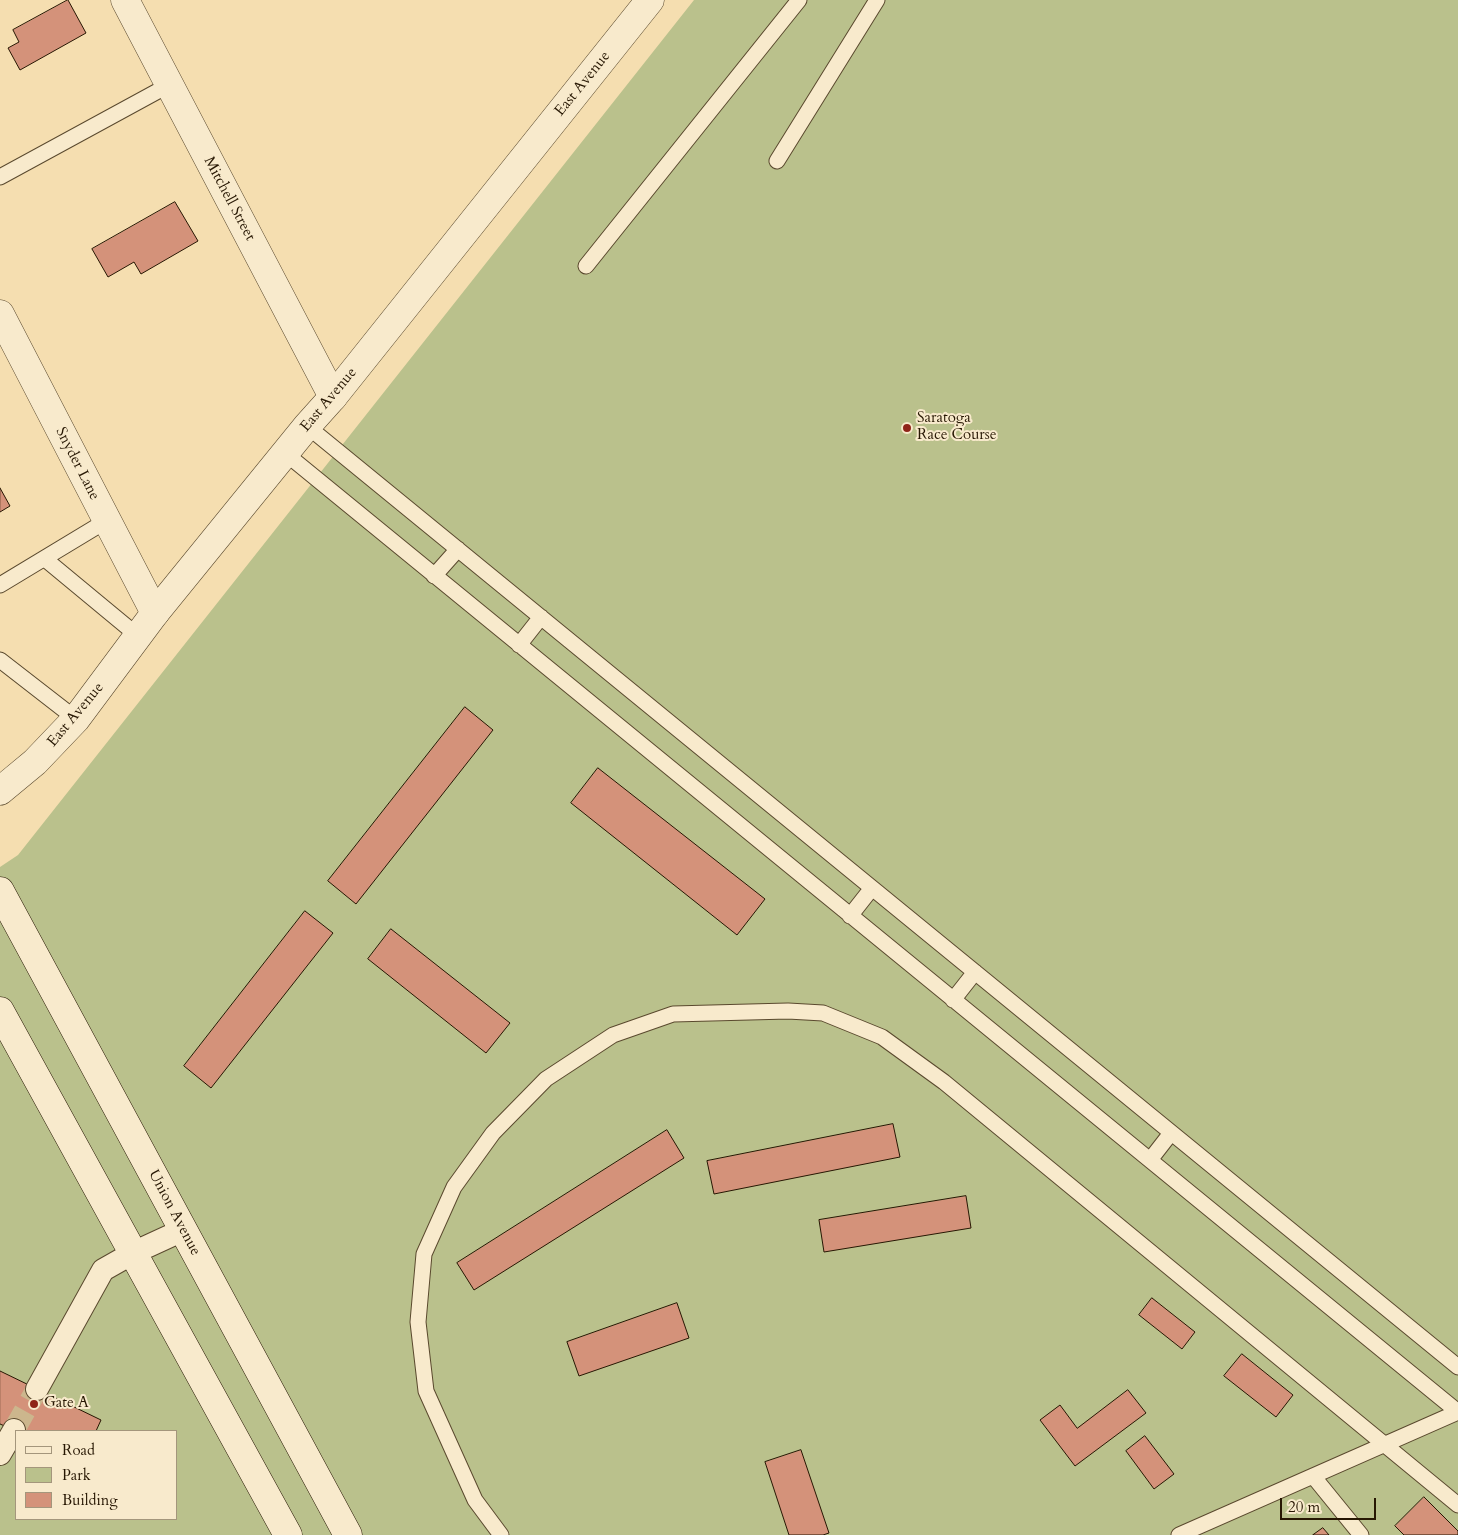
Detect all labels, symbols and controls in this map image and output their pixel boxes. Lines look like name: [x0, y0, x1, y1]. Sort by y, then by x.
street label: East Avenue: [551, 48, 615, 120]
street label: Mitchell Street: [199, 154, 259, 244]
street label: East Avenue: [297, 364, 361, 436]
place label: Saratoga Race Course: [917, 410, 997, 445]
marker: Saratoga Race Course: [901, 422, 913, 434]
street label: Snyder Lane: [51, 425, 103, 503]
street label: East Avenue: [44, 679, 108, 751]
street label: Union Avenue: [144, 1167, 204, 1259]
place label: Gate A: [44, 1395, 89, 1413]
marker: Gate A: [28, 1398, 40, 1410]
legend: [15, 1430, 178, 1520]
text: Road: [62, 1440, 95, 1460]
text: Park: [62, 1465, 91, 1485]
scale bar: [1283, 1488, 1379, 1520]
text: Building: [62, 1490, 118, 1510]
text: 20 m: [1288, 1497, 1320, 1517]

